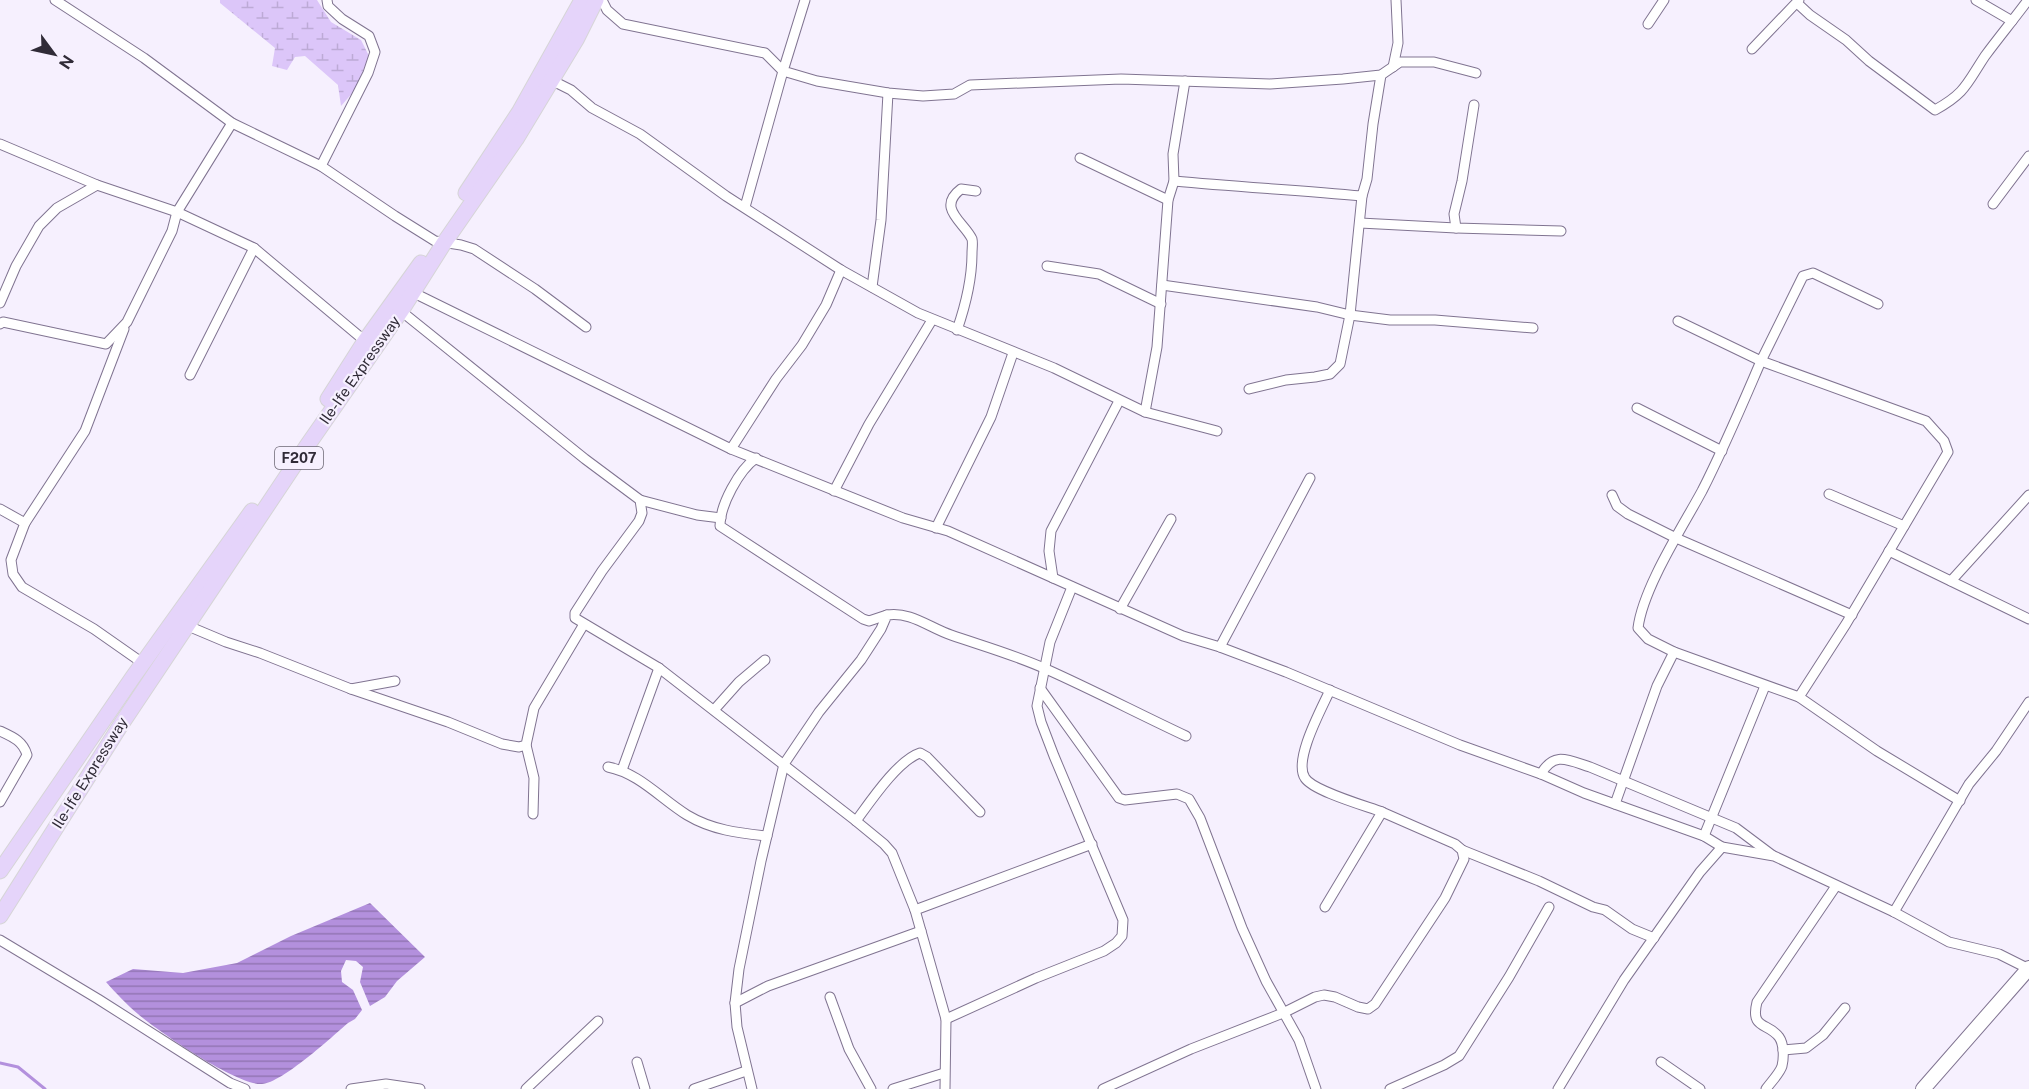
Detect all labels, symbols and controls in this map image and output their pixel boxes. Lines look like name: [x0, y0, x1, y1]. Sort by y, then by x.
north arrow: [24, 24, 84, 84]
text: N: [55, 51, 78, 72]
street label: Ile-Ife Expressway: [316, 312, 403, 427]
road number: F207: [275, 447, 323, 469]
street label: Ile-Ife Expressway: [48, 714, 131, 832]

